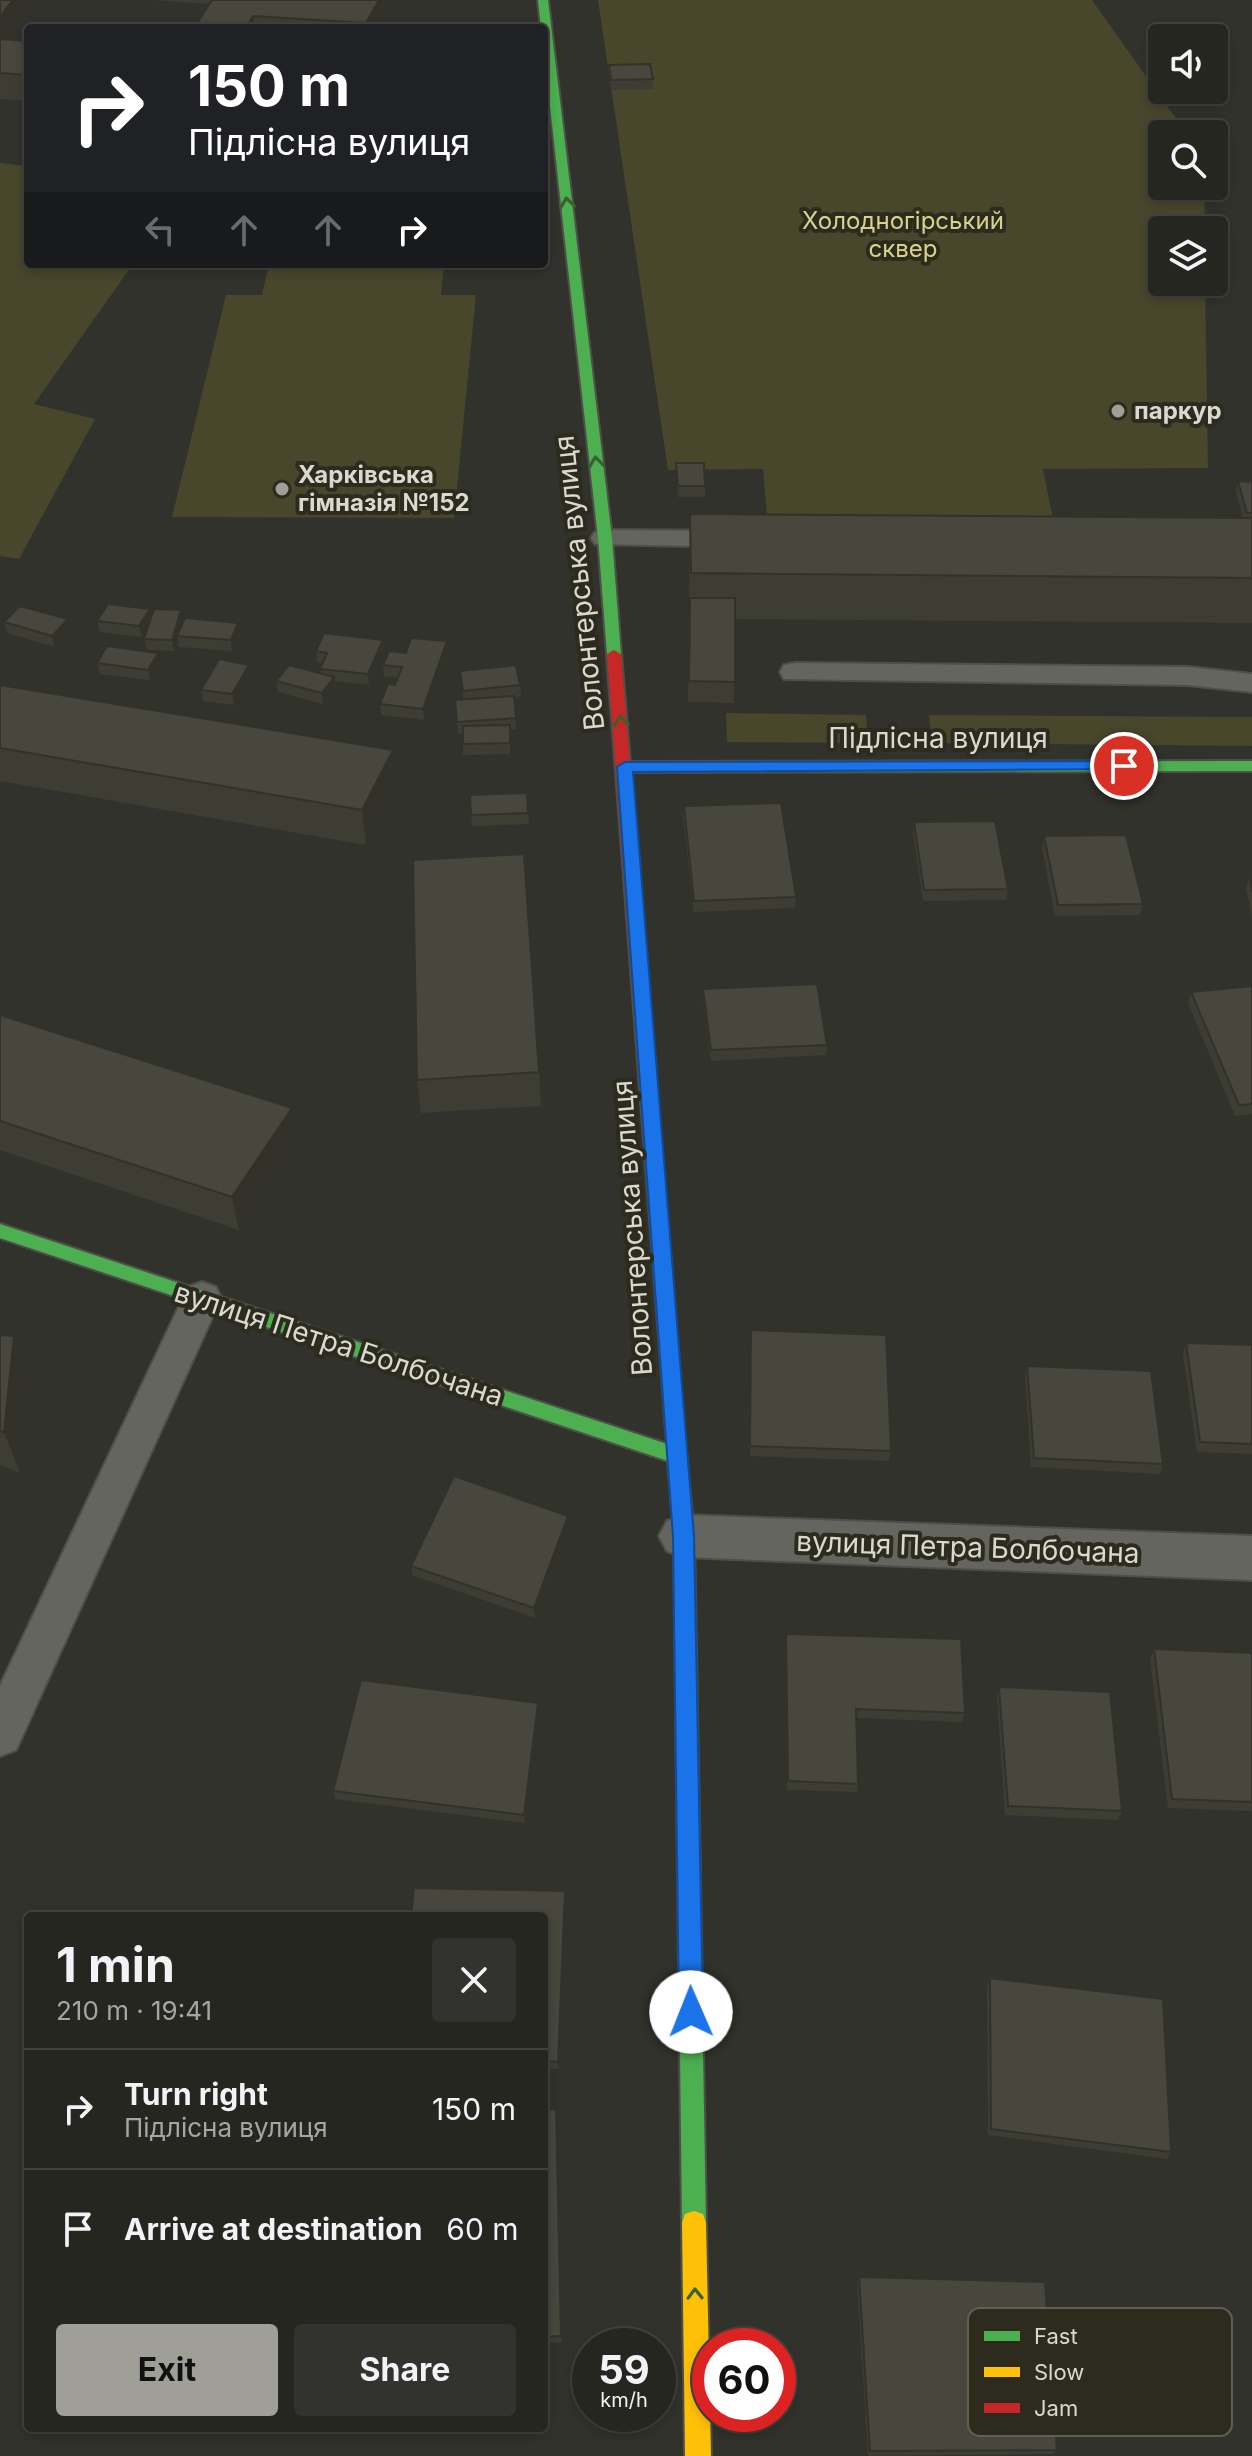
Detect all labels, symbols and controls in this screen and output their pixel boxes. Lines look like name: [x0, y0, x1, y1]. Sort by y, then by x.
map controls: [1148, 24, 1228, 296]
button: sound: [1148, 24, 1228, 104]
text: 150 m: [188, 52, 350, 120]
icon: right: [56, 56, 160, 160]
text: Підлісна вулиця: [188, 120, 470, 164]
button: search: [1148, 120, 1228, 200]
one-way arrow: [558, 196, 575, 209]
park label: Холодногірський сквер: [802, 206, 1004, 263]
icon: left: [138, 208, 182, 252]
icon: ahead: [222, 208, 266, 252]
icon: ahead: [306, 208, 350, 252]
icon: right: [390, 208, 434, 252]
button: layers: [1148, 216, 1228, 296]
place label: паркур: [1134, 396, 1222, 425]
marker: паркур: [1109, 402, 1127, 420]
street label: Волонтерська вулиця: [547, 434, 611, 732]
one-way arrow: [588, 455, 605, 468]
place label: Харківська гімназія №152: [298, 460, 470, 517]
marker: Харківська гімназія №152: [273, 480, 291, 498]
one-way arrow: [613, 714, 630, 727]
street label: Підлісна вулиця: [828, 721, 1048, 755]
pin: [1090, 732, 1158, 800]
icon: arrive: [1102, 744, 1146, 788]
street label: Волонтерська вулиця: [605, 1079, 659, 1377]
street label: вулиця Петра Болбочана: [170, 1275, 508, 1413]
street label: вулиця Петра Болбочана: [796, 1524, 1140, 1570]
text: 1 min: [56, 1935, 175, 1994]
button: close: [432, 1938, 516, 2022]
position arrow: [649, 1970, 733, 2054]
text: 210 m · 19:41: [56, 1995, 212, 2026]
text: Turn right: [124, 2076, 268, 2112]
icon: right: [56, 2087, 100, 2131]
text: 150 m: [432, 2091, 516, 2127]
text: Підлісна вулиця: [124, 2112, 328, 2143]
icon: arrive: [56, 2207, 100, 2251]
text: Arrive at destination: [124, 2211, 422, 2247]
text: 60 m: [446, 2211, 519, 2247]
one-way arrow: [686, 2287, 704, 2300]
legend: [968, 2308, 1232, 2436]
text: Fast: [1034, 2323, 1078, 2349]
button: Exit: [56, 2324, 278, 2416]
button: Share: [294, 2324, 516, 2416]
speed limit sign: 60: [692, 2328, 796, 2432]
text: 59: [598, 2345, 650, 2394]
text: Slow: [1034, 2359, 1084, 2385]
text: km/h: [600, 2388, 648, 2412]
text: Jam: [1034, 2395, 1078, 2421]

